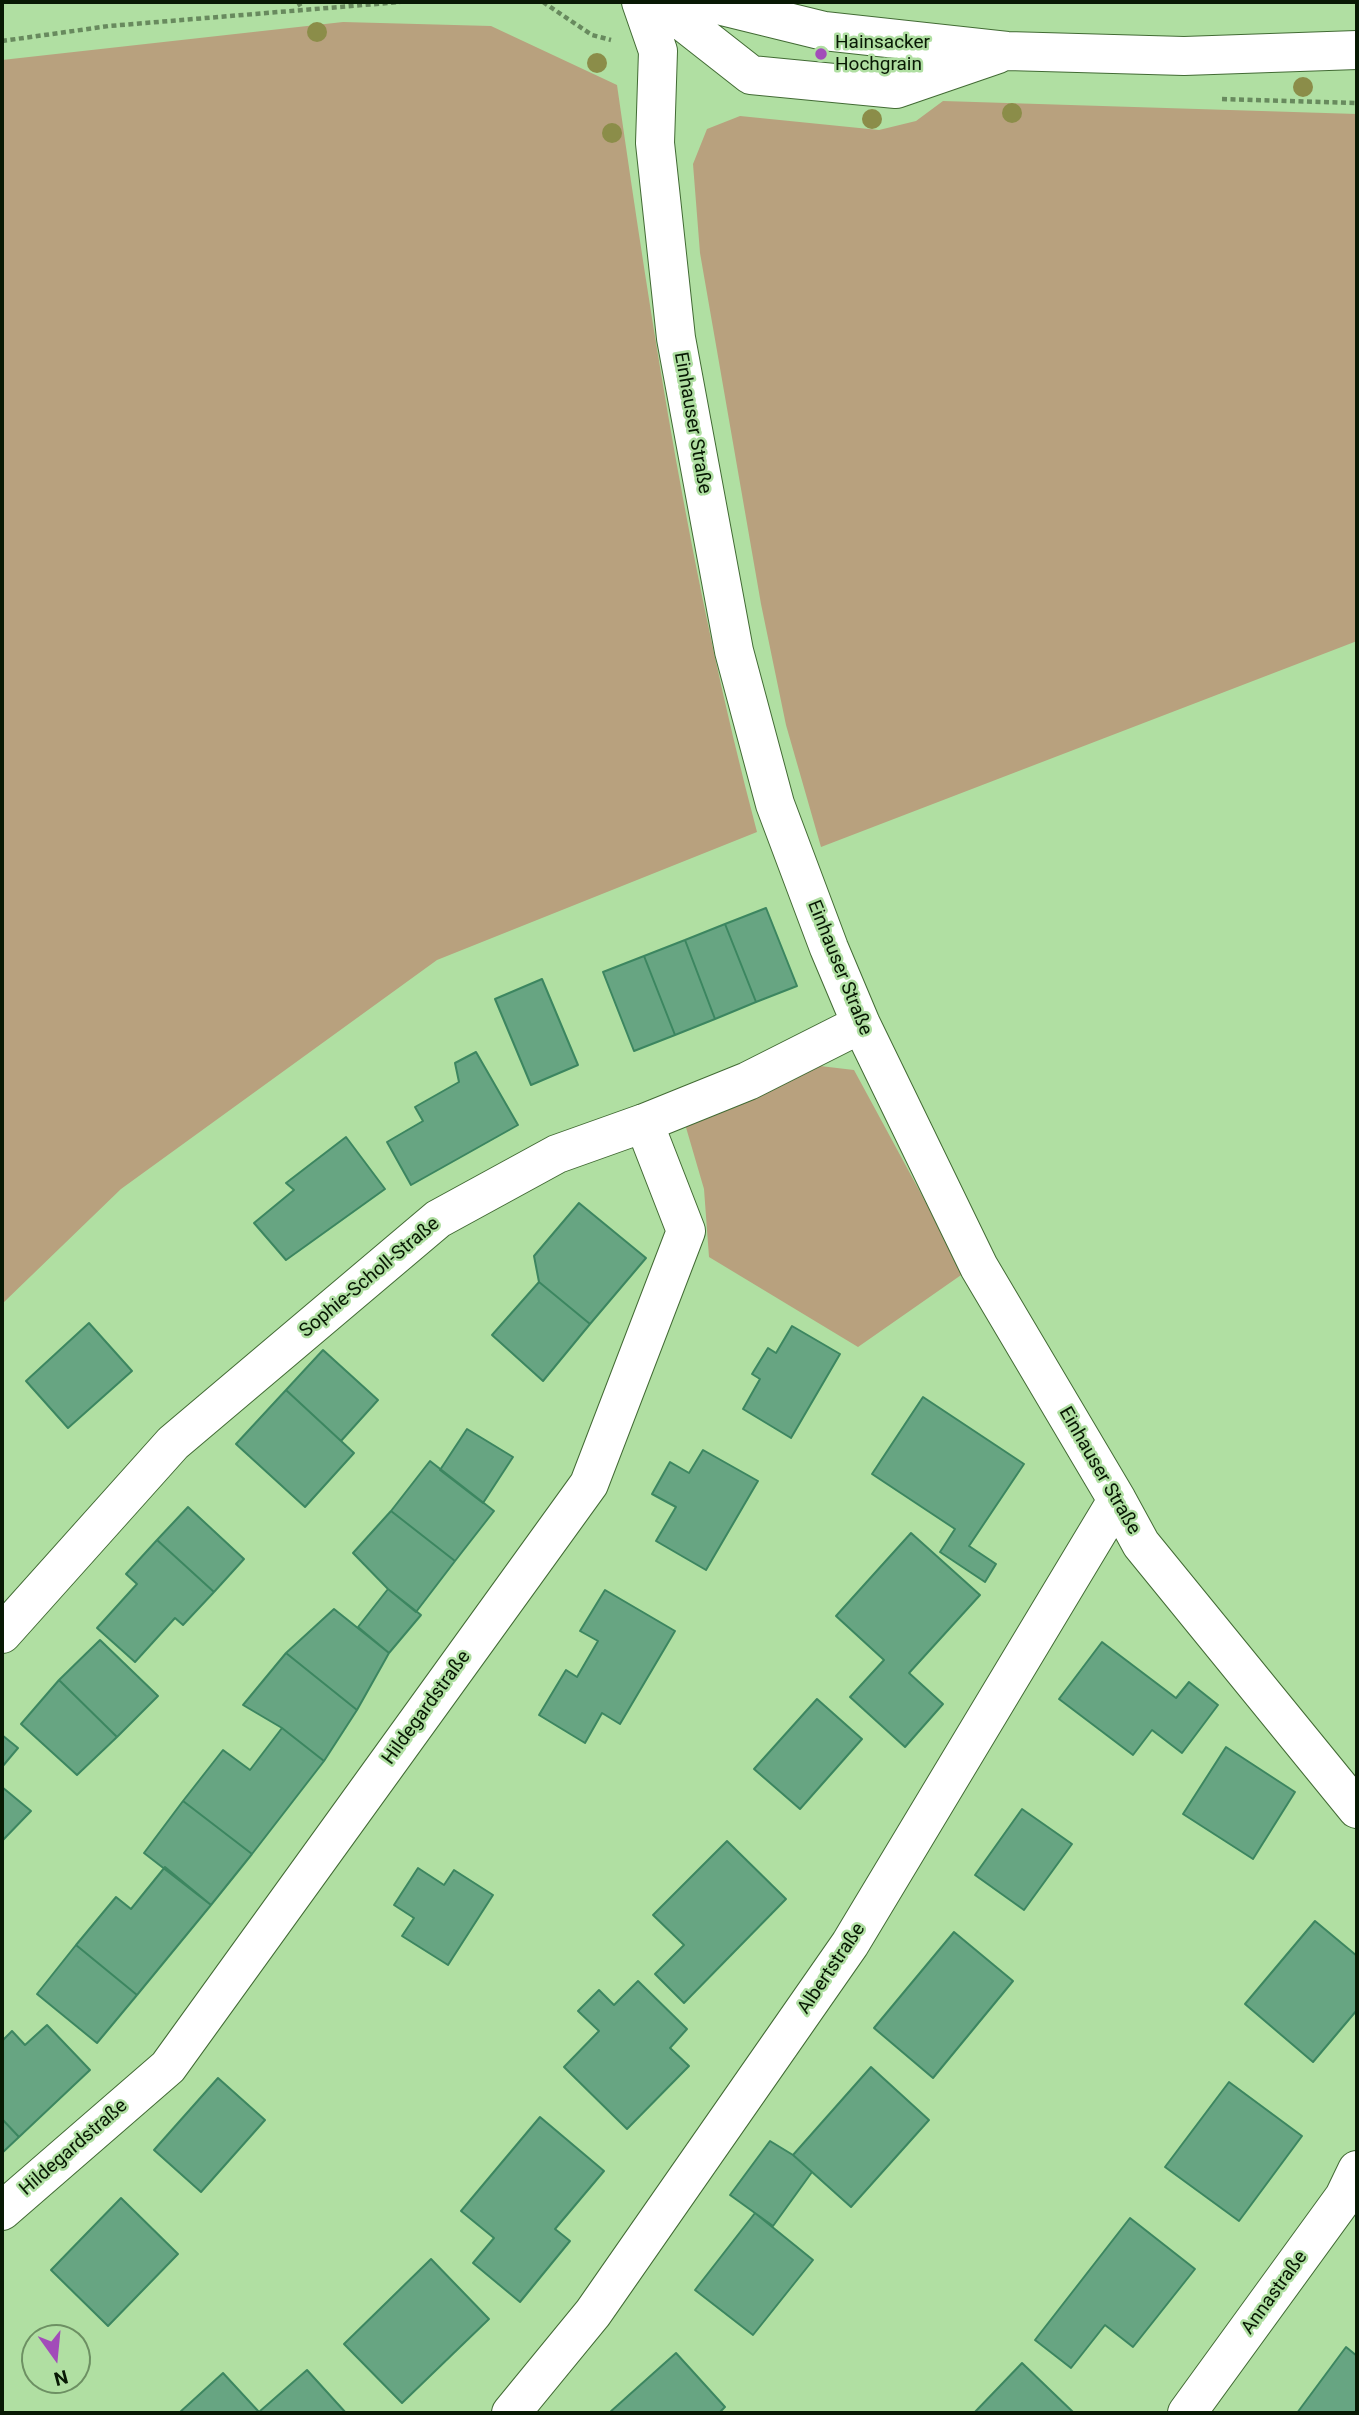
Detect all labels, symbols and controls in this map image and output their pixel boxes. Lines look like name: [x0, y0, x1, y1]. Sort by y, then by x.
place label: Hainsacker Hochgrain: [835, 32, 930, 76]
marker: Hainsacker Hochgrain: [813, 46, 829, 62]
street label: Einhauser Straße: [668, 350, 716, 496]
street label: Einhauser Straße: [802, 897, 876, 1039]
street label: Sophie-Scholl-Straße: [295, 1213, 445, 1343]
street label: Einhauser Straße: [1053, 1403, 1145, 1539]
street label: Hildegardstraße: [378, 1647, 476, 1769]
street label: Albertstraße: [793, 1919, 871, 2019]
street label: Hildegardstraße: [15, 2095, 133, 2201]
street label: Annastraße: [1237, 2247, 1313, 2339]
north arrow: [21, 2324, 91, 2394]
text: N: [52, 2365, 70, 2391]

